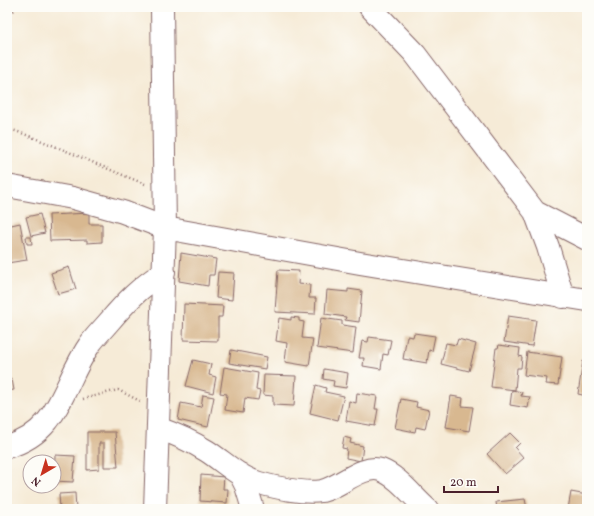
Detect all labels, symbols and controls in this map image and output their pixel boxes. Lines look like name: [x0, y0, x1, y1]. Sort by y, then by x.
north arrow: [22, 454, 62, 494]
scale bar: [444, 468, 498, 494]
text: N: [29, 472, 45, 489]
text: 20 m: [450, 475, 477, 491]

